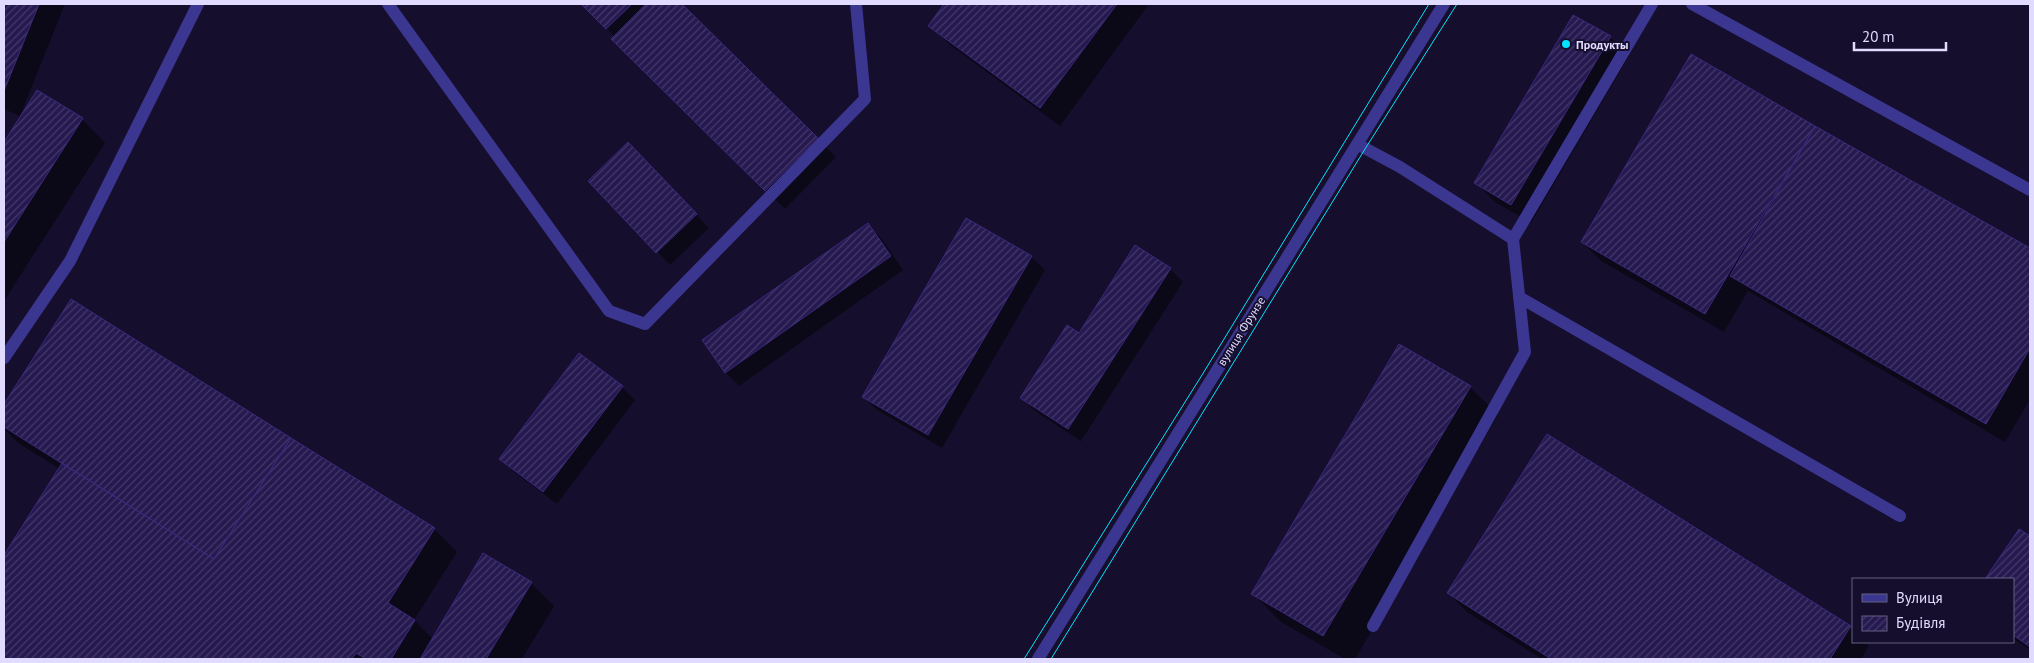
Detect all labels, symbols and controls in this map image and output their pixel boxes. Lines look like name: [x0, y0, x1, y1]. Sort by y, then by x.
scale bar: [1854, 20, 1946, 52]
text: 20 m: [1862, 27, 1895, 46]
place label: Продукты: [1576, 37, 1628, 52]
marker: Продукты: [1560, 38, 1572, 50]
street label: вулиця Фрунзе: [1214, 294, 1268, 368]
legend: [1852, 578, 2014, 643]
text: Вулиця: [1896, 588, 1943, 607]
text: Будівля: [1896, 613, 1945, 632]

